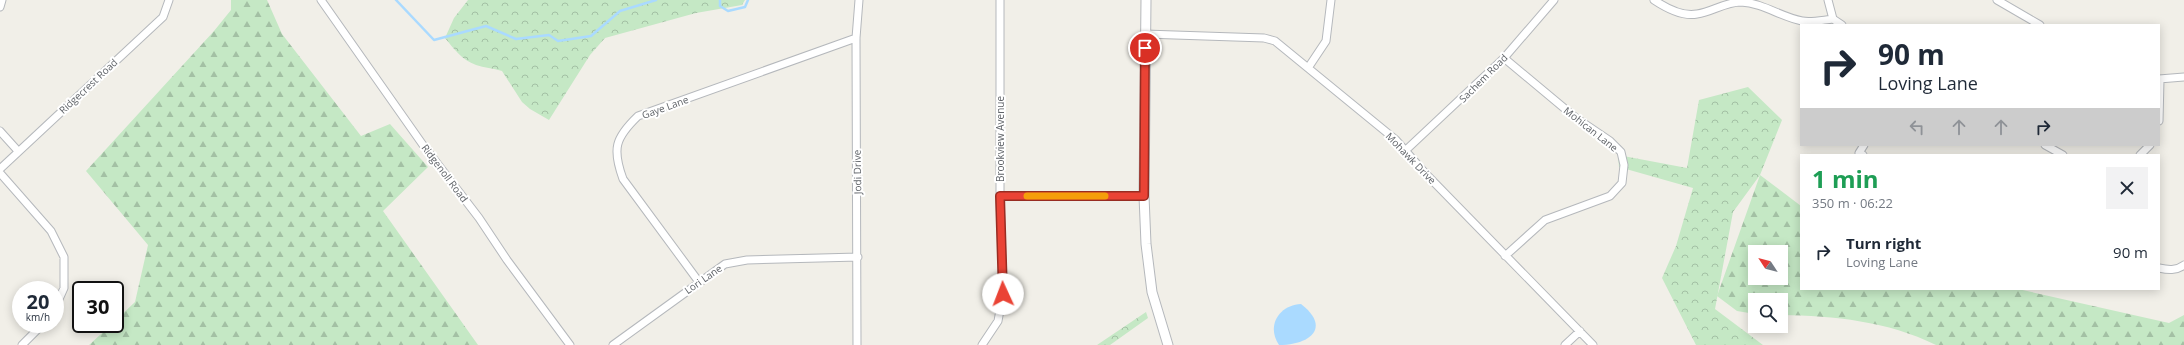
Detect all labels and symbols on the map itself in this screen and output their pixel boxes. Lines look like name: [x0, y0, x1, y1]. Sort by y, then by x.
pin: [1128, 31, 1162, 65]
street label: Sachem Road: [1456, 51, 1510, 105]
street label: Ridgecrest Road: [56, 55, 120, 117]
street label: Gaye Lane: [640, 92, 691, 122]
street label: Brookview Avenue: [993, 96, 1007, 182]
street label: Mohican Lane: [1561, 103, 1621, 155]
street label: Mohawk Drive: [1383, 129, 1439, 187]
street label: Ridgenoll Road: [418, 141, 472, 205]
street label: Jodi Drive: [850, 149, 864, 195]
north arrow: [1748, 245, 1788, 285]
street label: Lori Lane: [681, 261, 725, 297]
position arrow: [982, 273, 1024, 315]
speed limit sign: 30: [72, 281, 124, 333]

